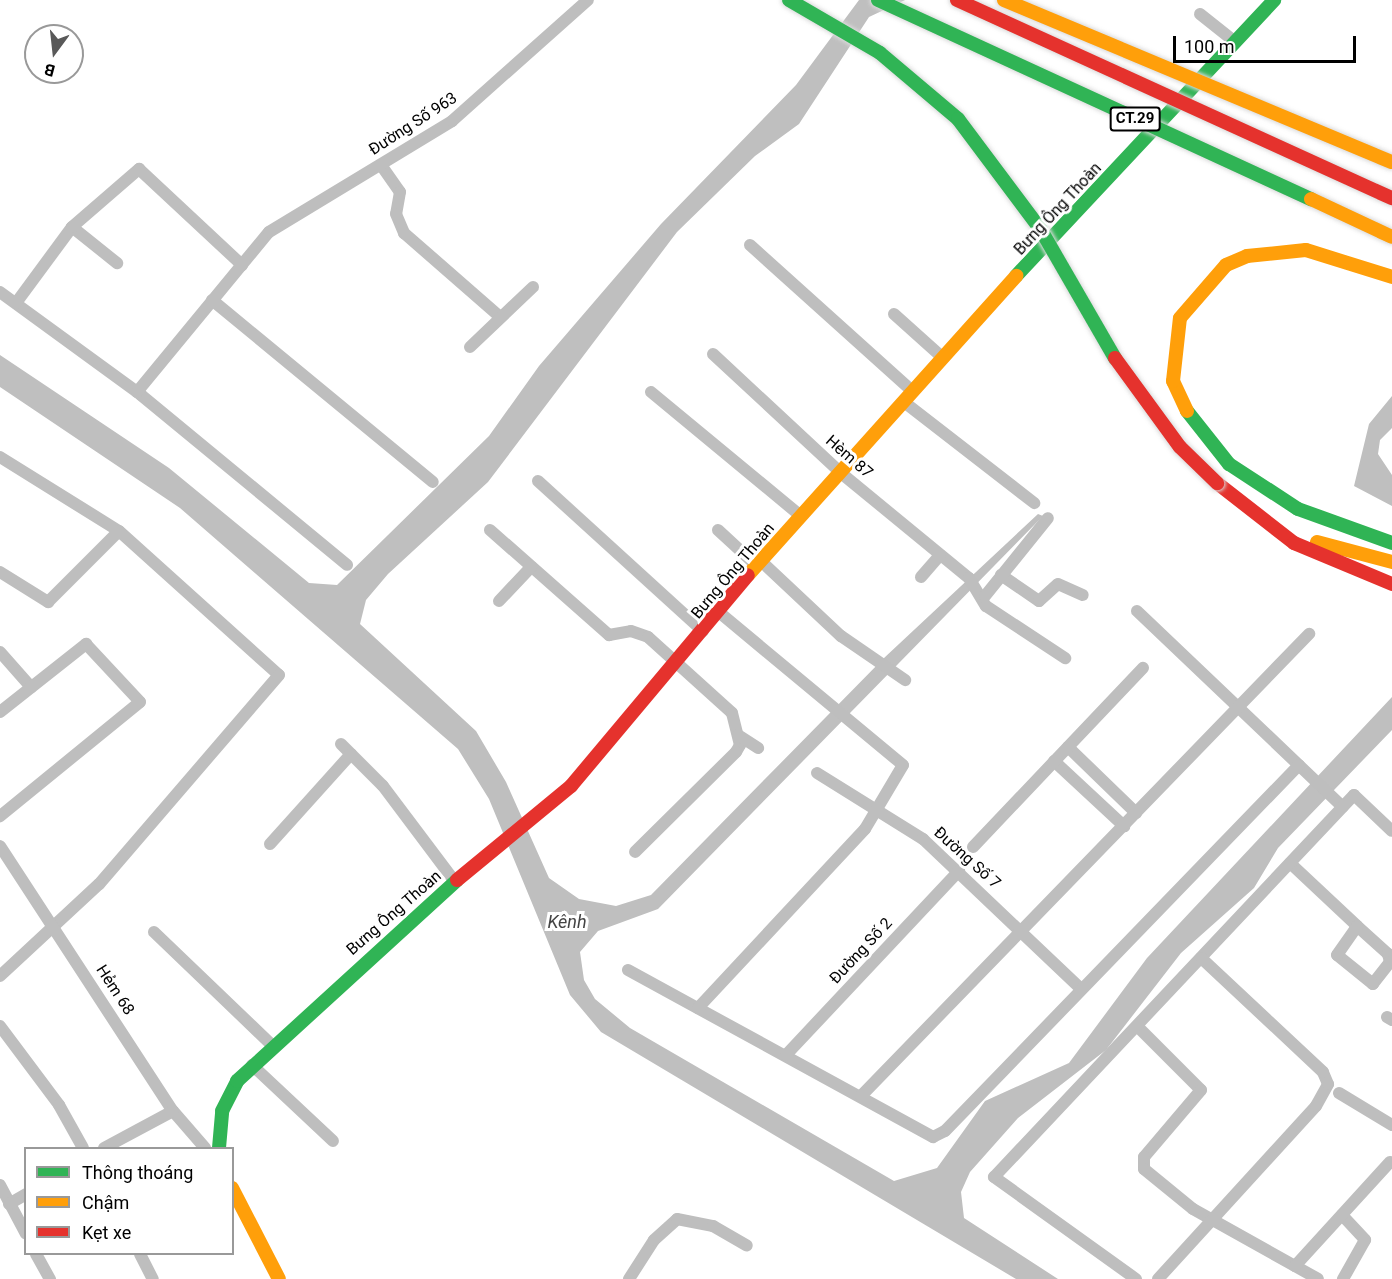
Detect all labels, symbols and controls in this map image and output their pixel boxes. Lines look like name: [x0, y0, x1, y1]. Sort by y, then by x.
north arrow: [24, 24, 84, 84]
scale bar: [1176, 24, 1359, 62]
text: 100 m: [1184, 36, 1235, 57]
text: B: [42, 59, 57, 80]
street label: Đường Số 963: [365, 88, 461, 160]
road number: CT.29: [1110, 107, 1160, 131]
street label: Bưng Ông Thoàn: [1010, 159, 1106, 259]
street label: Hèm 87: [822, 431, 876, 483]
street label: Bưng Ông Thoàn: [687, 519, 779, 623]
street label: Đường Số 7: [930, 823, 1004, 893]
street label: Bưng Ông Thoàn: [343, 867, 445, 959]
water label: Kênh: [547, 911, 587, 933]
street label: Đường Số 2: [826, 914, 896, 988]
street label: Hẻm 68: [92, 961, 138, 1019]
legend: [24, 1147, 234, 1255]
text: Thông thoáng: [82, 1162, 193, 1183]
text: Chậm: [82, 1192, 129, 1213]
text: Kẹt xe: [82, 1222, 131, 1243]

